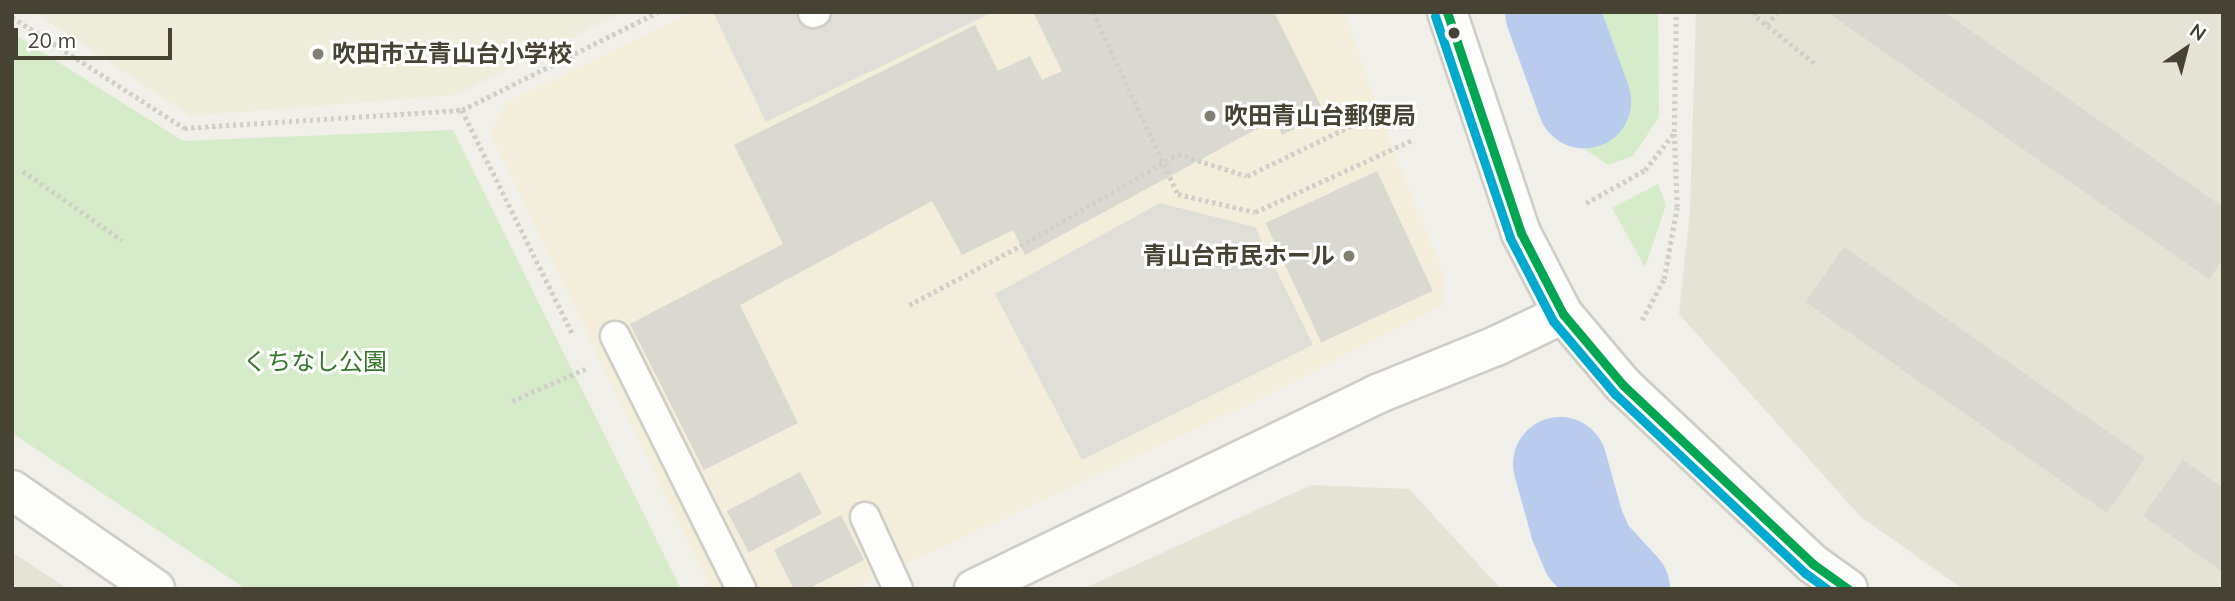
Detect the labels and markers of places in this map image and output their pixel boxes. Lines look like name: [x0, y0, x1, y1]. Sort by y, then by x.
unlabelled marker: [1447, 26, 1461, 40]
place label: 吹田市立青山台小学校: [332, 40, 572, 68]
marker: 吹田市立青山台小学校: [310, 46, 326, 62]
place label: 吹田青山台郵便局: [1224, 102, 1416, 130]
marker: 吹田青山台郵便局: [1202, 108, 1218, 124]
place label: 青山台市民ホール: [1143, 242, 1335, 270]
marker: 青山台市民ホール: [1341, 248, 1357, 264]

